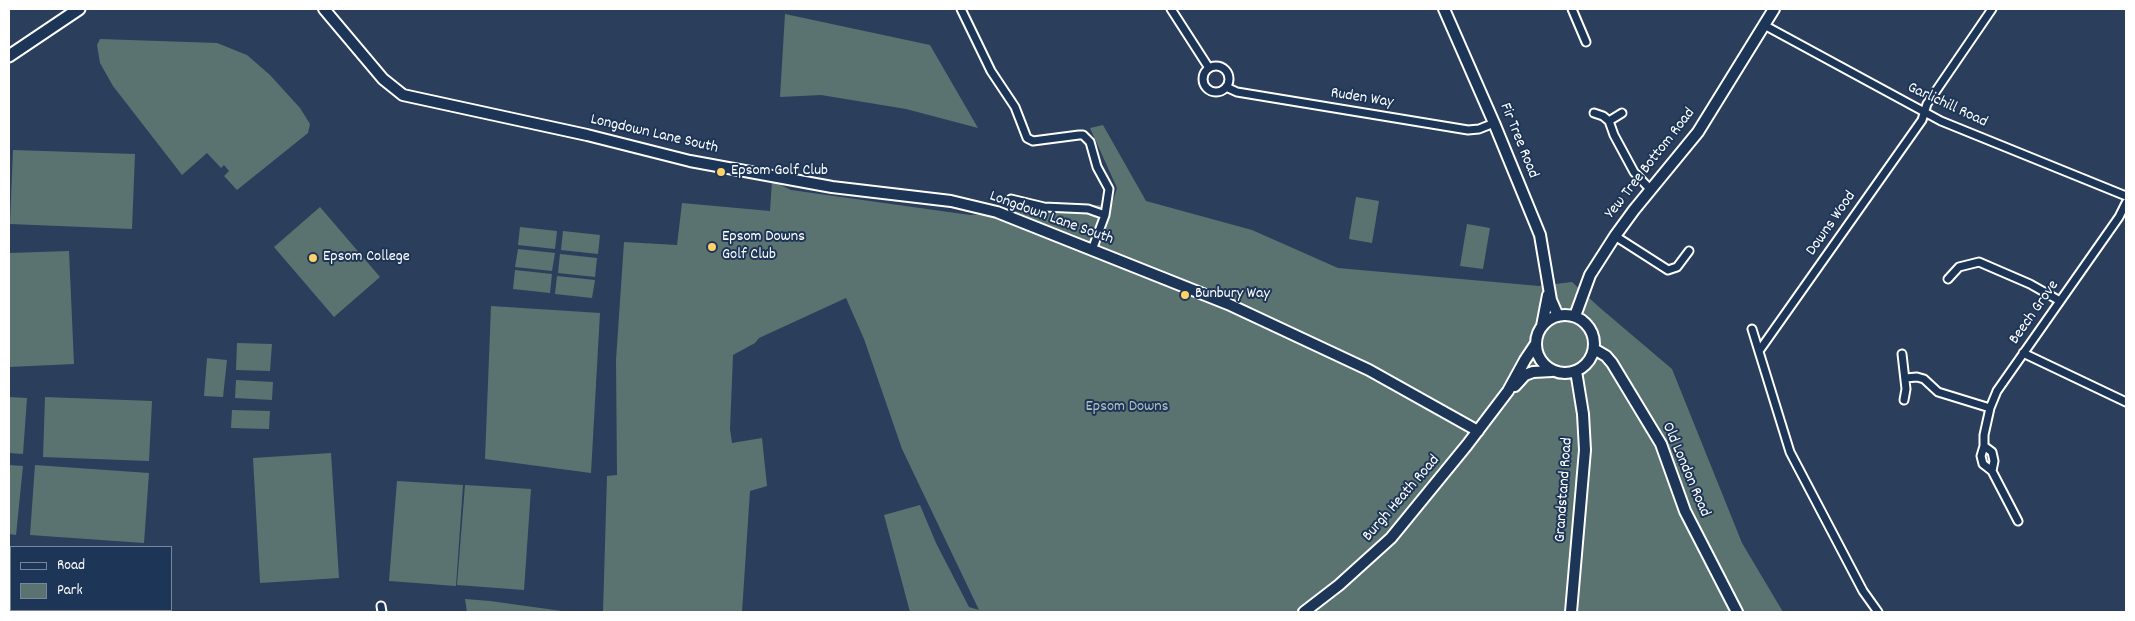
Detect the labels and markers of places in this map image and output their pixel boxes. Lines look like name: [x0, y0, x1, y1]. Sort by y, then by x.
place label: Epsom Golf Club: [731, 162, 828, 182]
marker: Epsom Golf Club: [715, 166, 727, 178]
place label: Epsom Downs Golf Club: [722, 228, 805, 266]
marker: Epsom Downs Golf Club: [706, 241, 718, 253]
place label: Epsom College: [323, 248, 410, 268]
marker: Epsom College: [307, 252, 319, 264]
place label: Bunbury Way: [1195, 285, 1270, 305]
marker: Bunbury Way: [1179, 289, 1191, 301]

